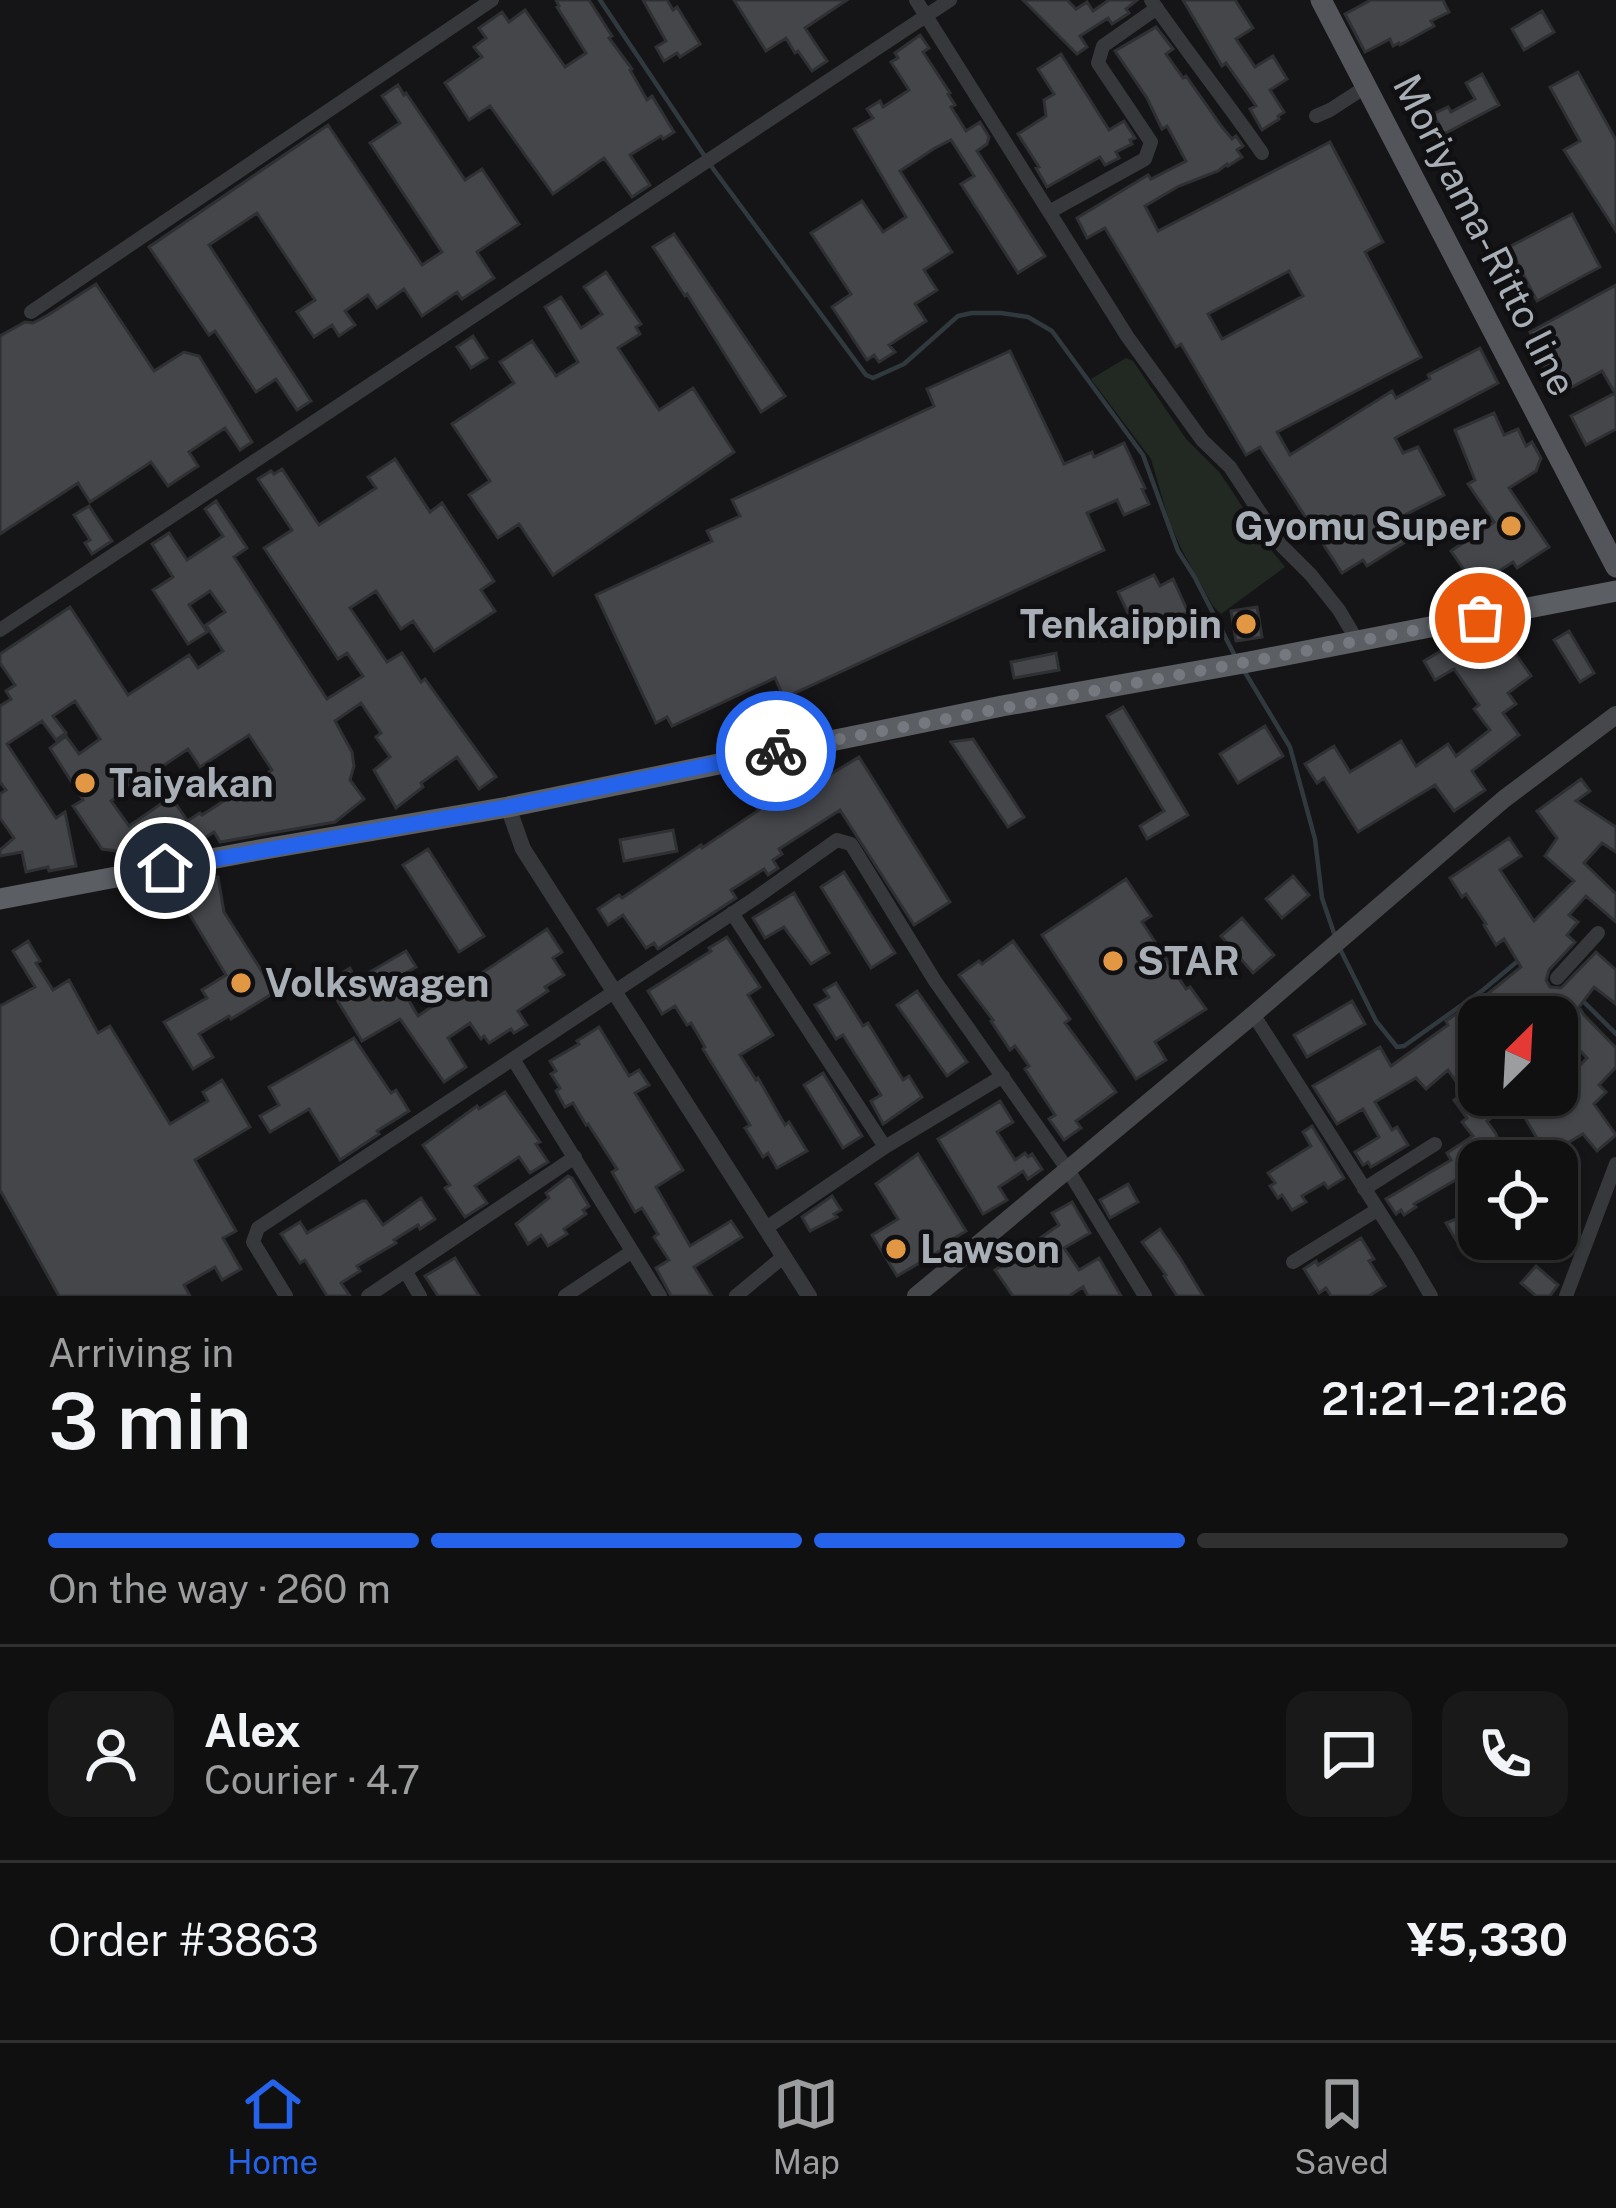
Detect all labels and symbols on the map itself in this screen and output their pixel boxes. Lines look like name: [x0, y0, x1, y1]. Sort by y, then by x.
street label: Moriyama-Ritto line: [1384, 67, 1586, 403]
place label: Gyomu Super: [1234, 503, 1487, 549]
marker: Gyomu Super: [1498, 513, 1524, 539]
pin: [1429, 567, 1531, 669]
place label: Tenkaippin: [1020, 601, 1222, 647]
marker: Tenkaippin: [1233, 611, 1259, 637]
courier: [716, 691, 836, 811]
place label: Taiyakan: [109, 760, 274, 806]
marker: Taiyakan: [72, 770, 98, 796]
pin: [114, 817, 216, 919]
place label: STAR: [1137, 938, 1240, 984]
marker: STAR: [1100, 948, 1126, 974]
place label: Volkswagen: [265, 960, 489, 1006]
marker: Volkswagen: [228, 970, 254, 996]
north arrow: [1458, 996, 1578, 1116]
place label: Lawson: [920, 1226, 1060, 1272]
marker: Lawson: [883, 1236, 909, 1262]

